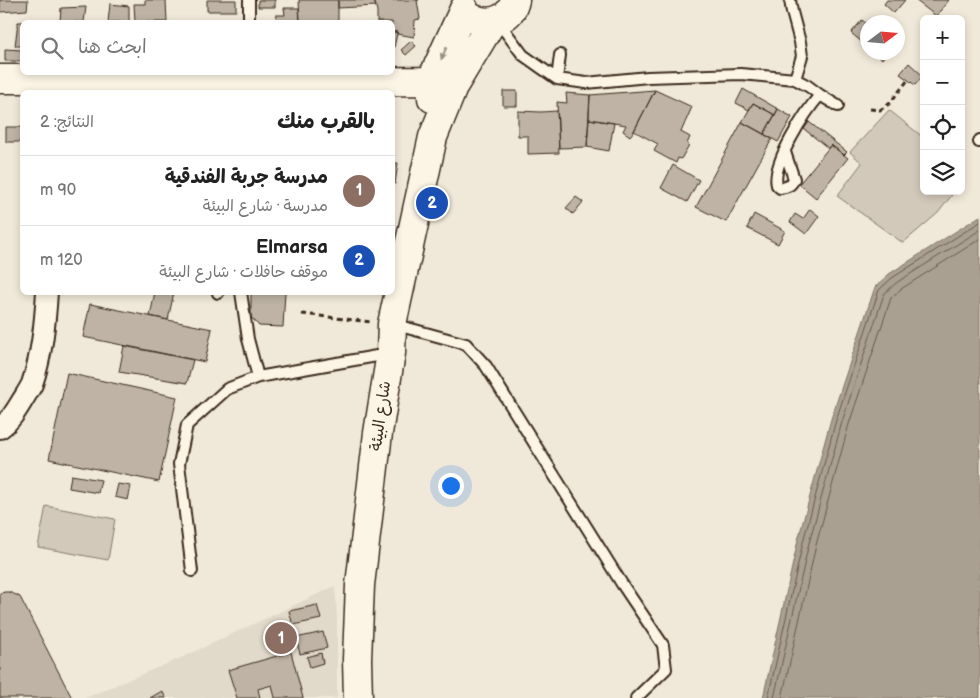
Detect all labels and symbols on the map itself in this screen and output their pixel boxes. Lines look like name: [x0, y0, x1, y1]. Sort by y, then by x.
north arrow: [860, 15, 905, 60]
one-way arrow: [439, 46, 447, 60]
pin: 2: [416, 184, 448, 222]
street label: شارع البيئة: [367, 380, 396, 452]
your location: [438, 473, 464, 499]
pin: 1: [265, 619, 297, 657]

